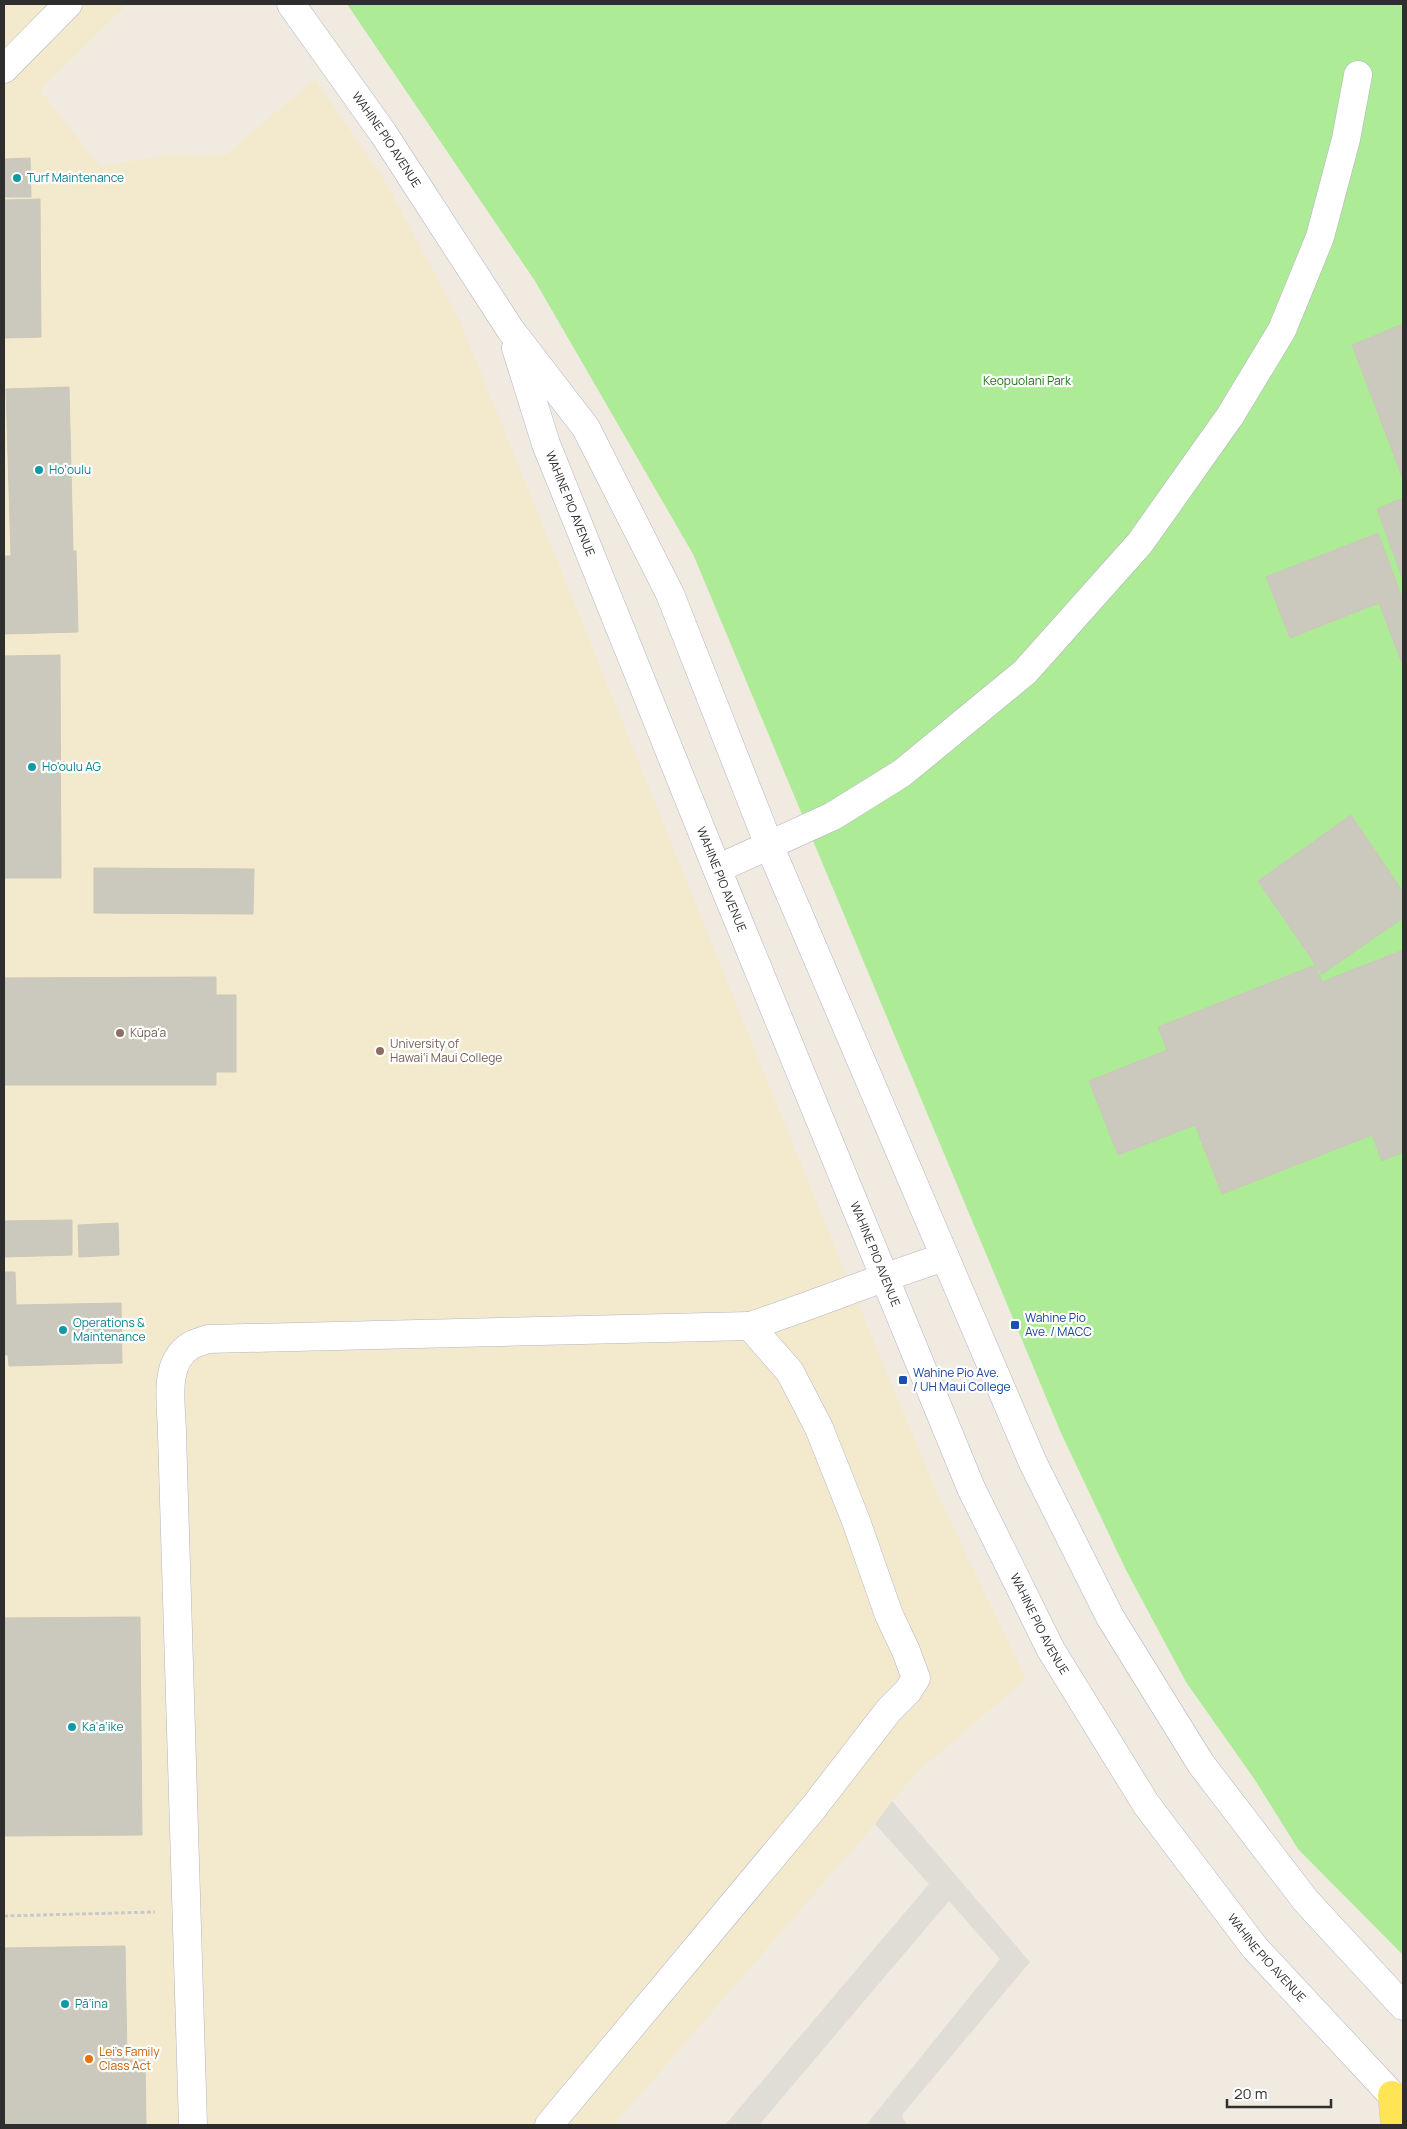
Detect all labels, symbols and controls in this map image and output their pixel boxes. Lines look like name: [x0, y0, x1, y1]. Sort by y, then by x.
street label: WAHINE PIO AVENUE: [348, 88, 425, 191]
place label: Turf Maintenance: [27, 169, 124, 186]
marker: Turf Maintenance: [11, 172, 23, 184]
park label: Keopuolani Park: [983, 372, 1072, 389]
street label: WAHINE PIO AVENUE: [542, 448, 599, 559]
place label: Ho‘oulu: [49, 461, 91, 478]
marker: Ho‘oulu: [33, 464, 45, 476]
place label: Ho'oulu AG: [42, 758, 102, 775]
marker: Ho'oulu AG: [26, 761, 38, 773]
street label: WAHINE PIO AVENUE: [693, 824, 751, 934]
place label: Kūpa'a: [130, 1024, 166, 1041]
marker: Kūpa'a: [114, 1027, 126, 1039]
place label: University of Hawai‘i Maui College: [390, 1035, 502, 1066]
marker: University of Hawai‘i Maui College: [374, 1045, 386, 1057]
street label: WAHINE PIO AVENUE: [846, 1199, 905, 1309]
place label: Wahine Pio Ave. / MACC: [1025, 1309, 1092, 1340]
place label: Operations & Maintenance: [73, 1314, 145, 1345]
marker: Wahine Pio Ave. / MACC: [1009, 1319, 1021, 1331]
marker: Operations & Maintenance: [57, 1324, 69, 1336]
place label: Wahine Pio Ave. / UH Maui College: [913, 1364, 1011, 1395]
marker: Wahine Pio Ave. / UH Maui College: [897, 1374, 909, 1386]
street label: WAHINE PIO AVENUE: [1006, 1570, 1073, 1678]
place label: Ka‘a‘ike: [82, 1718, 123, 1735]
marker: Ka‘a‘ike: [66, 1721, 78, 1733]
street label: WAHINE PIO AVENUE: [1224, 1910, 1310, 2006]
place label: Pā‘ina: [75, 1995, 108, 2012]
marker: Pā‘ina: [59, 1998, 71, 2010]
place label: Lei's Family Class Act: [99, 2043, 160, 2074]
marker: Lei's Family Class Act: [83, 2053, 95, 2065]
scale bar: [1227, 2076, 1331, 2108]
text: 20 m: [1234, 2083, 1267, 2104]

